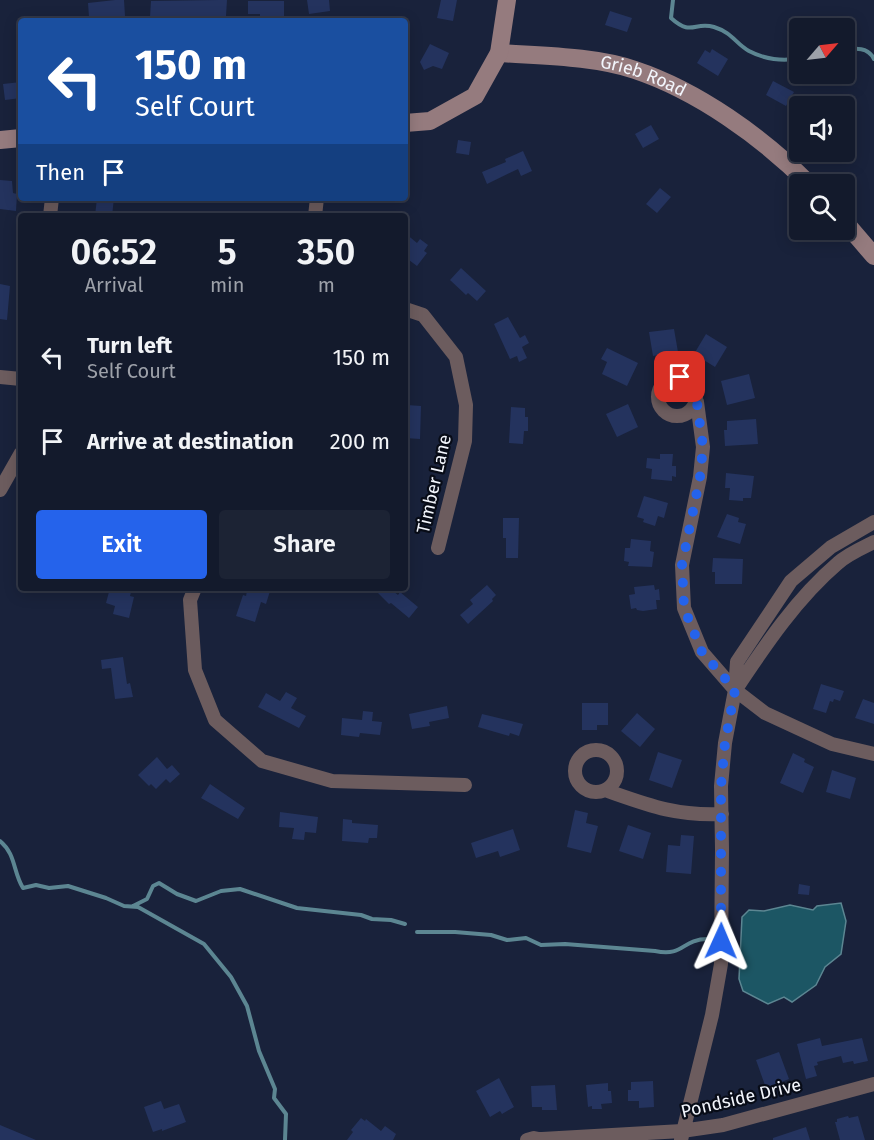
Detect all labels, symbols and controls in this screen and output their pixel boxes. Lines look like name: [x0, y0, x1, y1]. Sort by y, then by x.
north arrow: [789, 18, 855, 84]
map controls: [789, 18, 855, 240]
text: 150 m: [135, 40, 247, 90]
icon: left: [36, 42, 114, 120]
street label: Grieb Road: [598, 51, 690, 101]
text: Self Court: [135, 91, 255, 123]
button: sound: [789, 96, 855, 162]
icon: arrive: [97, 156, 130, 189]
text: Then: [36, 159, 85, 186]
button: search: [789, 174, 855, 240]
text: 06:52: [71, 230, 157, 274]
text: 5: [218, 230, 237, 274]
text: 350: [297, 230, 355, 274]
text: Arrival: [85, 273, 143, 297]
text: min: [210, 273, 244, 297]
text: m: [318, 273, 335, 297]
text: Turn left: [87, 332, 172, 359]
icon: left: [36, 341, 69, 374]
text: 150 m: [332, 344, 390, 371]
pin: [654, 351, 705, 402]
text: Self Court: [87, 359, 176, 383]
icon: arrive: [663, 360, 696, 393]
icon: arrive: [36, 425, 69, 458]
text: Arrive at destination: [87, 428, 294, 455]
text: 200 m: [330, 428, 390, 455]
street label: Timber Lane: [412, 432, 456, 536]
button: Exit: [36, 510, 207, 579]
button: Share: [219, 510, 390, 579]
position arrow: [689, 909, 753, 973]
street label: Pondside Drive: [679, 1073, 803, 1123]

